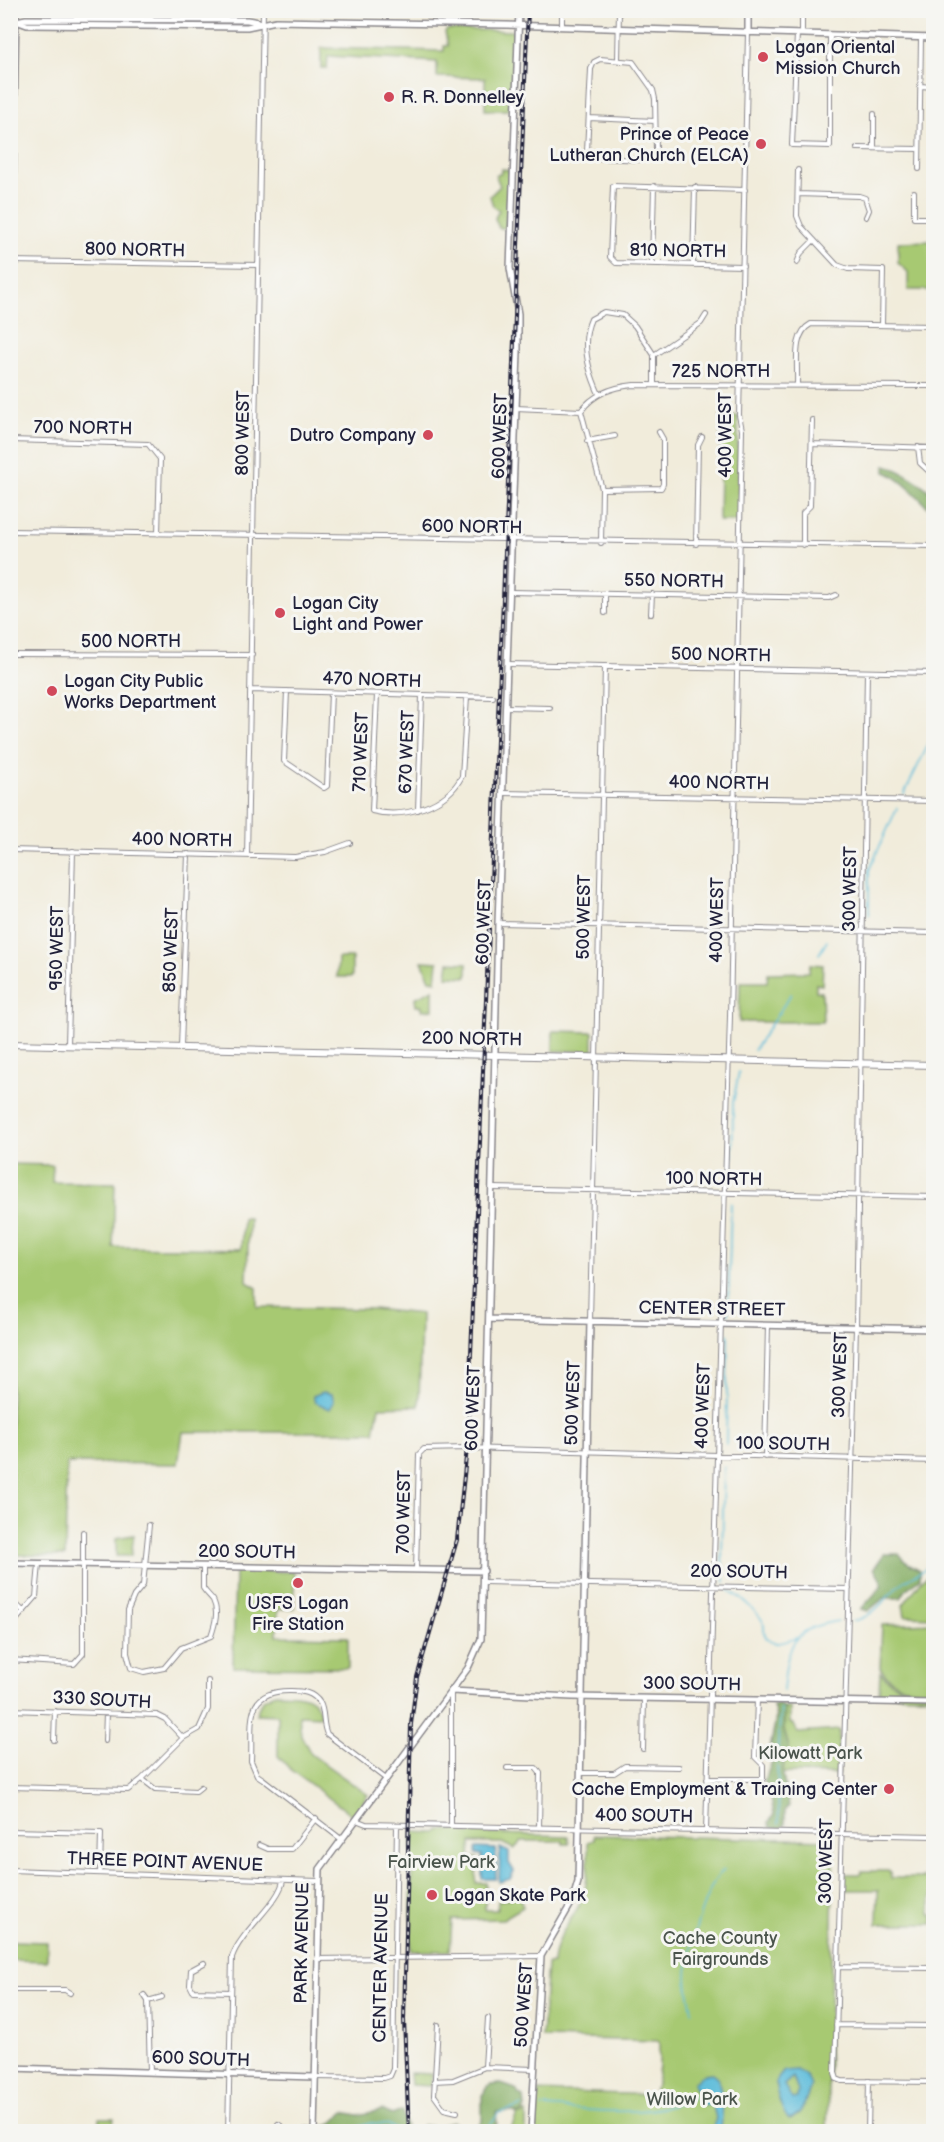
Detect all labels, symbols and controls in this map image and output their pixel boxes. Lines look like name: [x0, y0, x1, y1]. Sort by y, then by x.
place label: Logan Oriental Mission Church: [775, 37, 900, 79]
marker: Logan Oriental Mission Church: [756, 50, 770, 64]
place label: R. R. Donnelley: [401, 87, 525, 108]
marker: R. R. Donnelley: [382, 90, 396, 104]
place label: Prince of Peace Lutheran Church (ELCA): [549, 124, 749, 166]
marker: Prince of Peace Lutheran Church (ELCA): [754, 137, 768, 151]
street label: 800 NORTH: [85, 239, 185, 261]
street label: 810 NORTH: [629, 240, 727, 262]
street label: 725 NORTH: [672, 361, 770, 382]
street label: 800 WEST: [232, 390, 254, 476]
street label: 400 WEST: [715, 392, 736, 478]
street label: 600 WEST: [488, 393, 512, 479]
street label: 700 NORTH: [33, 417, 133, 439]
place label: Dutro Company: [289, 425, 417, 446]
marker: Dutro Company: [421, 428, 435, 442]
street label: 600 NORTH: [421, 516, 523, 538]
street label: 550 NORTH: [624, 570, 724, 592]
place label: Logan City Light and Power: [292, 593, 423, 635]
marker: Logan City Light and Power: [273, 606, 287, 620]
street label: 500 NORTH: [81, 631, 181, 652]
street label: 500 NORTH: [671, 644, 771, 666]
street label: 470 NORTH: [322, 668, 422, 692]
place label: Logan City Public Works Department: [64, 671, 217, 713]
marker: Logan City Public Works Department: [45, 684, 59, 698]
street label: 670 WEST: [395, 709, 419, 794]
street label: 710 WEST: [349, 711, 373, 792]
street label: 400 NORTH: [668, 772, 770, 794]
street label: 400 NORTH: [131, 829, 233, 851]
street label: 300 WEST: [839, 846, 861, 932]
street label: 500 WEST: [573, 874, 595, 960]
street label: 400 WEST: [706, 877, 728, 963]
street label: 600 WEST: [472, 879, 496, 965]
street label: 950 WEST: [46, 905, 68, 991]
street label: 850 WEST: [159, 907, 183, 993]
street label: 200 NORTH: [421, 1028, 523, 1050]
street label: 100 NORTH: [665, 1168, 763, 1190]
street label: CENTER STREET: [638, 1297, 786, 1321]
street label: 300 WEST: [828, 1331, 852, 1418]
street label: 500 WEST: [561, 1360, 585, 1446]
street label: 400 WEST: [691, 1363, 715, 1449]
street label: 600 WEST: [461, 1365, 485, 1451]
street label: 100 SOUTH: [736, 1433, 830, 1455]
street label: 700 WEST: [393, 1470, 415, 1554]
street label: 200 SOUTH: [198, 1541, 296, 1563]
street label: 200 SOUTH: [690, 1561, 788, 1583]
marker: USFS Logan Fire Station: [291, 1576, 305, 1590]
place label: USFS Logan Fire Station: [247, 1593, 349, 1635]
street label: 300 SOUTH: [643, 1673, 741, 1695]
street label: 330 SOUTH: [52, 1687, 152, 1713]
park label: Kilowatt Park: [758, 1743, 862, 1764]
place label: Cache Employment & Training Center: [571, 1779, 877, 1800]
marker: Cache Employment & Training Center: [882, 1782, 896, 1796]
street label: 400 SOUTH: [595, 1805, 693, 1827]
street label: 300 WEST: [815, 1818, 837, 1904]
street label: THREE POINT AVENUE: [67, 1848, 264, 1876]
park label: Fairview Park: [387, 1852, 495, 1873]
street label: PARK AVENUE: [290, 1882, 314, 2004]
place label: Logan Skate Park: [444, 1885, 586, 1906]
marker: Logan Skate Park: [425, 1888, 439, 1902]
street label: CENTER AVENUE: [369, 1893, 393, 2043]
park label: Cache County Fairgrounds: [663, 1928, 778, 1970]
street label: 500 WEST: [511, 1962, 537, 2048]
street label: 600 SOUTH: [151, 2047, 251, 2071]
park label: Willow Park: [647, 2089, 738, 2110]

